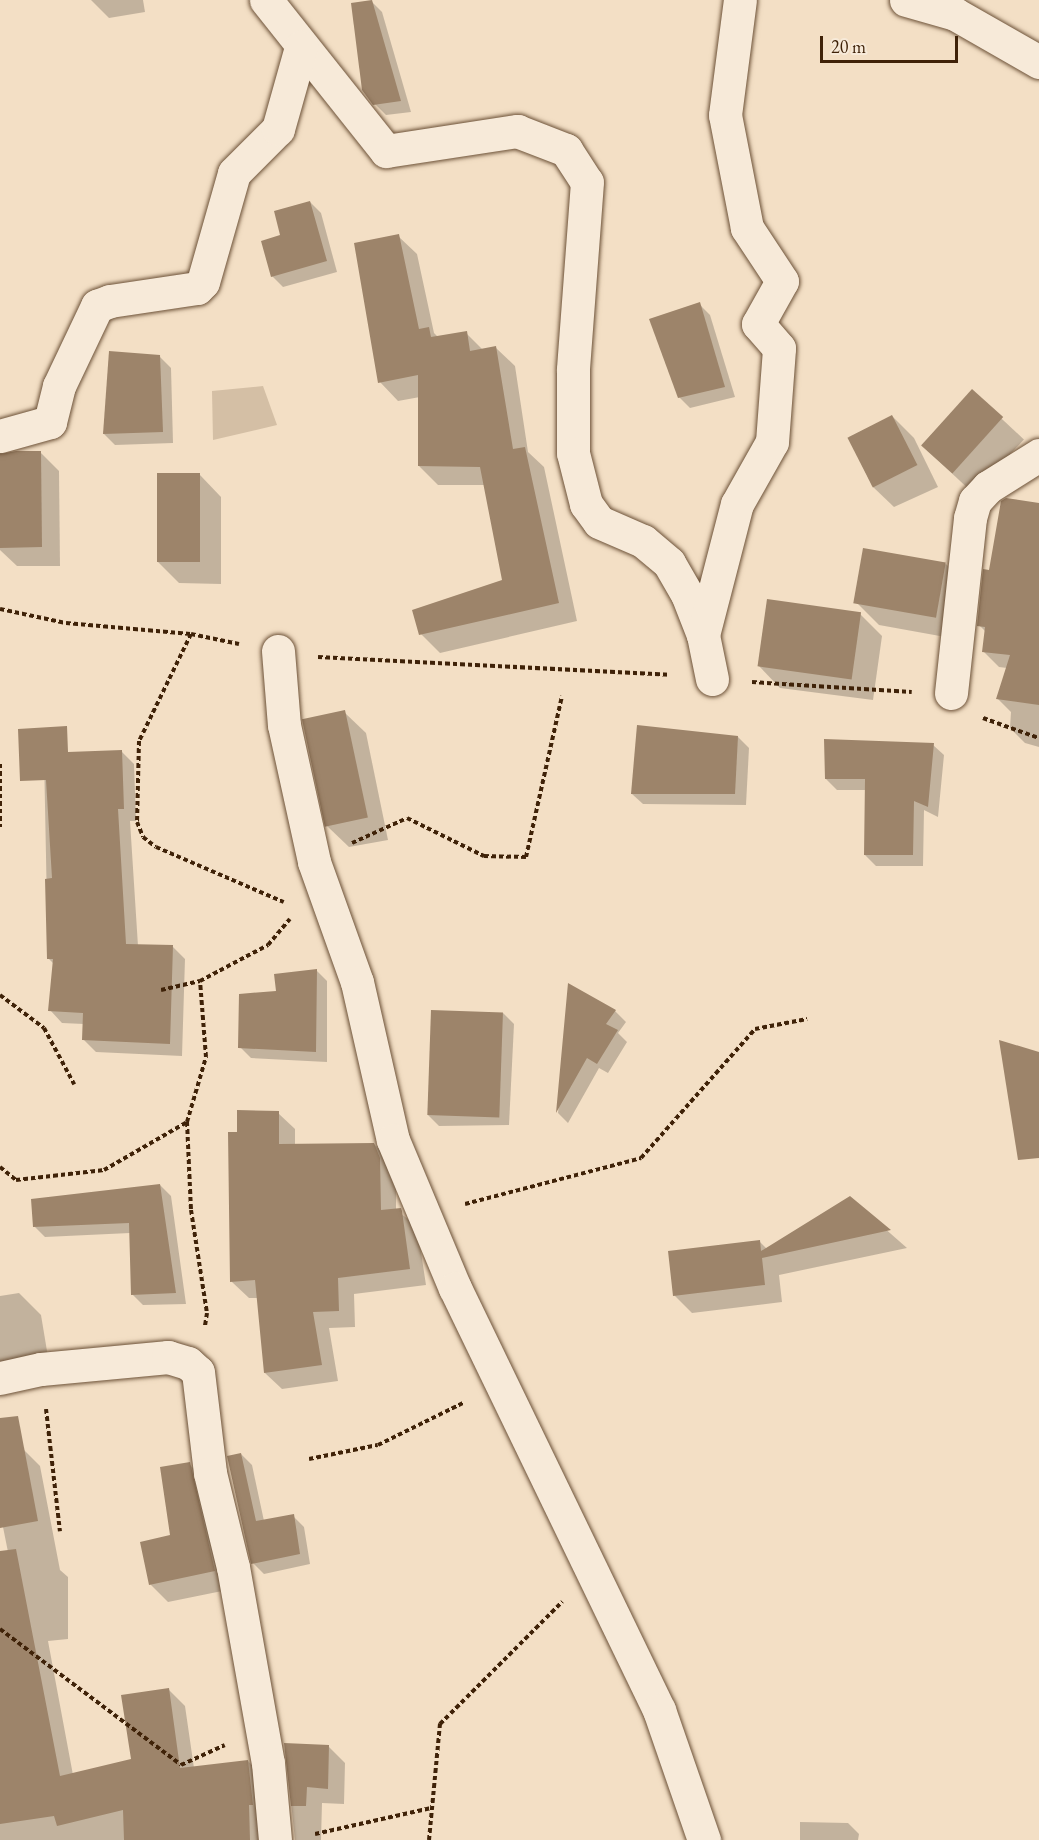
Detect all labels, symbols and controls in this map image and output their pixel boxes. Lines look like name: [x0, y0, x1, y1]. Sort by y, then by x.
scale bar: [823, 24, 961, 62]
text: 20 m: [831, 35, 866, 58]

